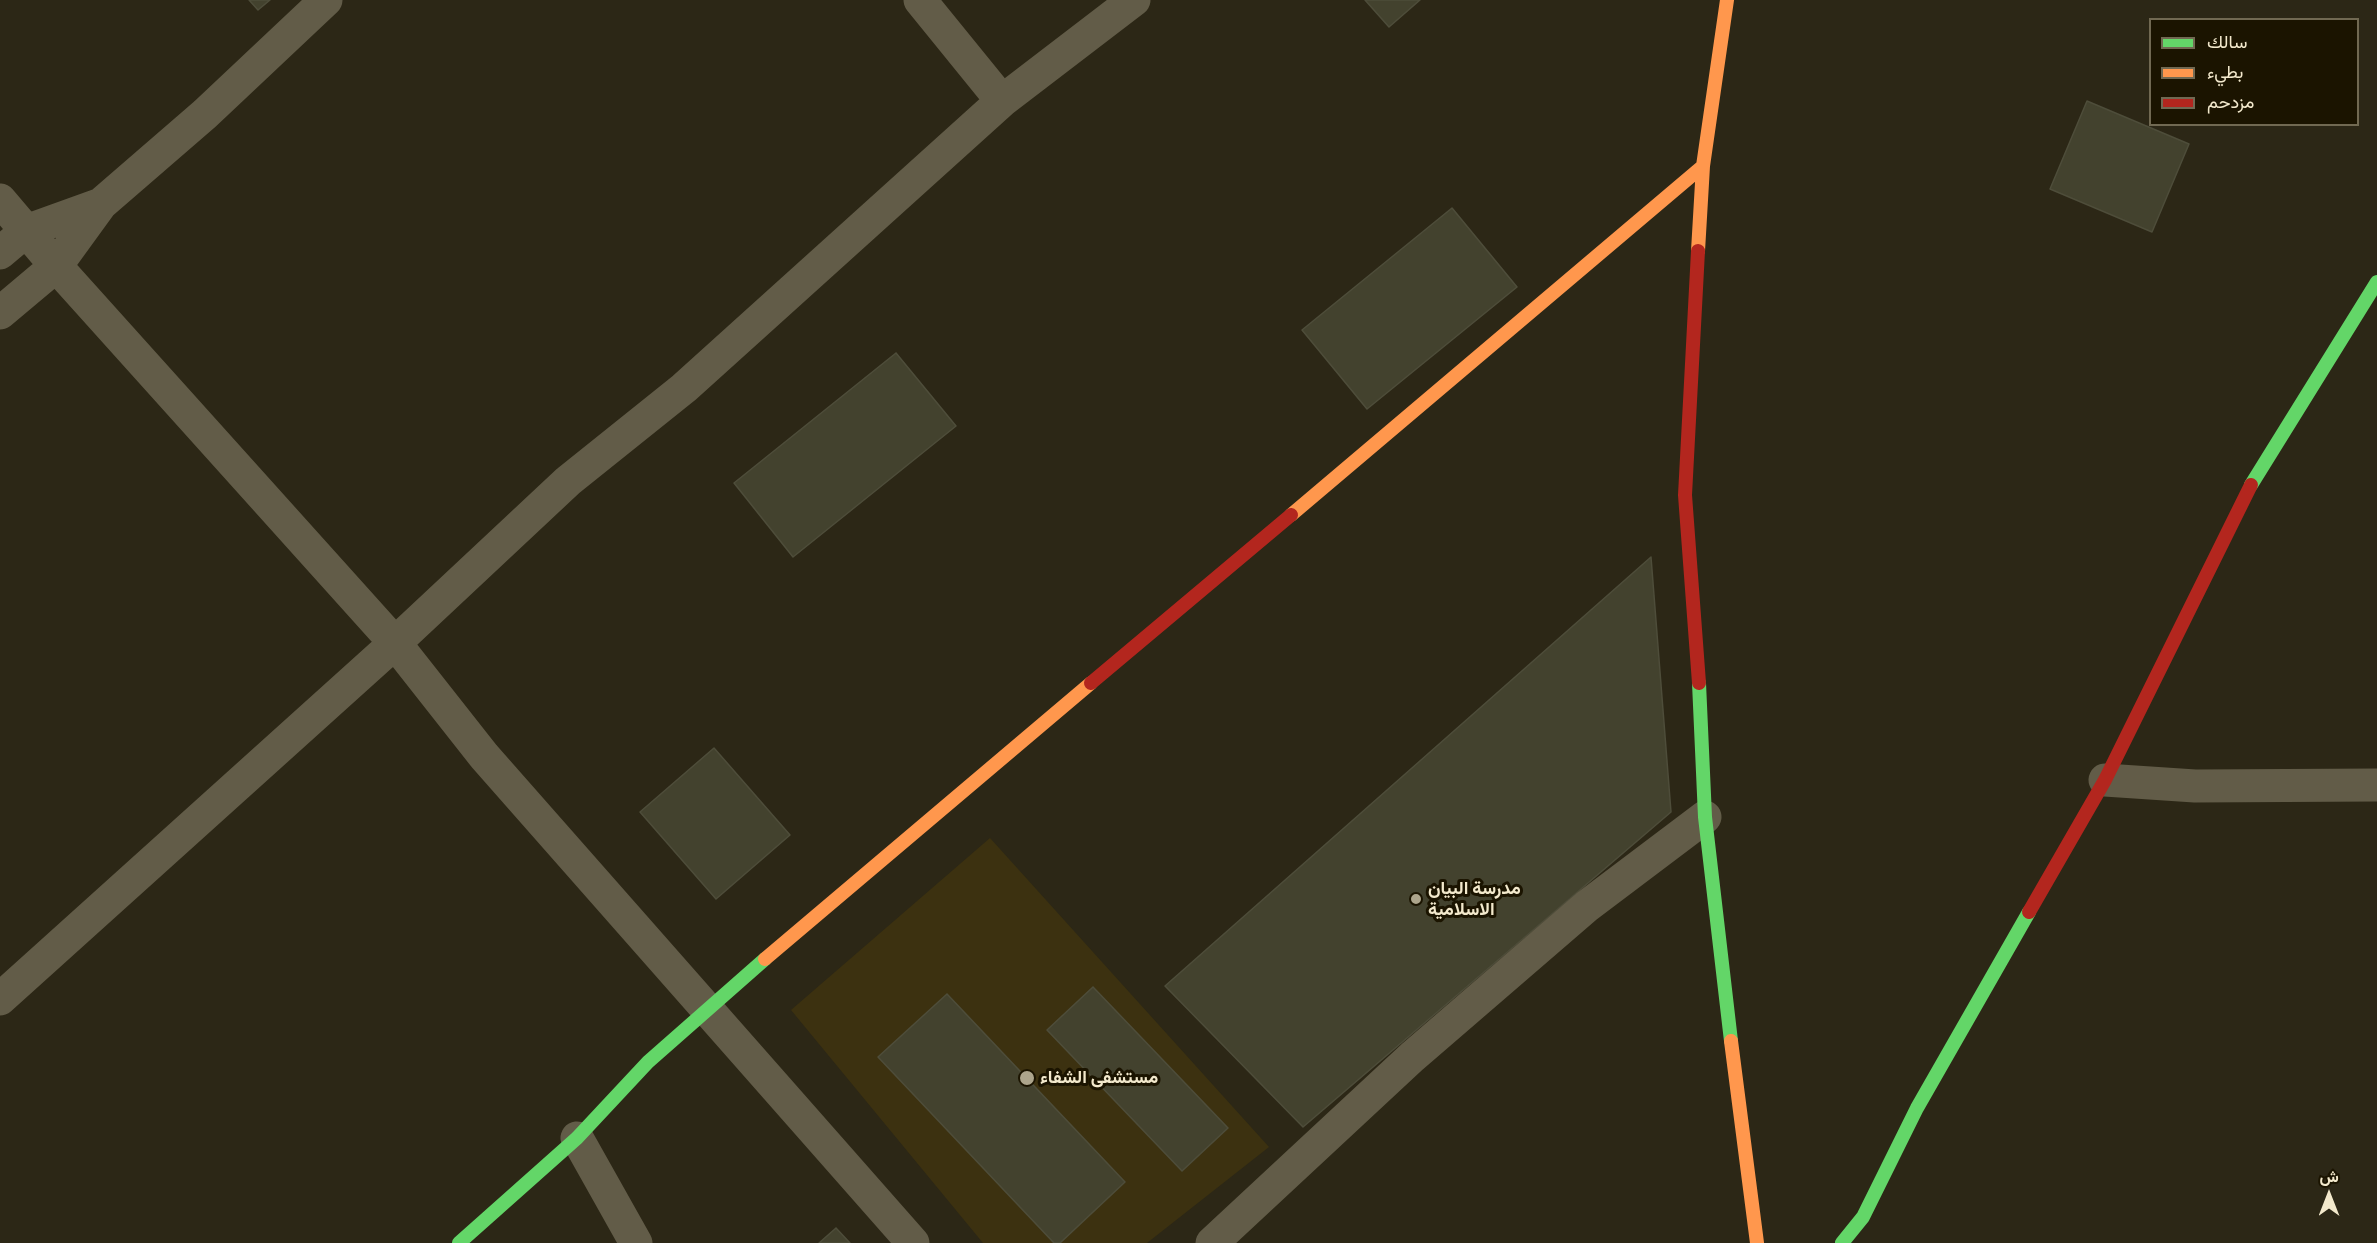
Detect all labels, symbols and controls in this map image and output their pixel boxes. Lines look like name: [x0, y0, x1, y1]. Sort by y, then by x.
legend: [2149, 18, 2359, 126]
text: سالك: [2207, 29, 2247, 54]
text: بطيء: [2207, 59, 2243, 84]
text: مزدحم: [2207, 89, 2254, 114]
place label: مدرسة البيان الاسلامية: [1428, 878, 1521, 920]
marker: مدرسة البيان الاسلامية: [1409, 892, 1423, 906]
place label: مستشفى الشفاء: [1040, 1067, 1158, 1089]
marker: مستشفى الشفاء: [1018, 1069, 1036, 1087]
north arrow: [2299, 1165, 2359, 1225]
text: ش: [2319, 1165, 2339, 1188]

